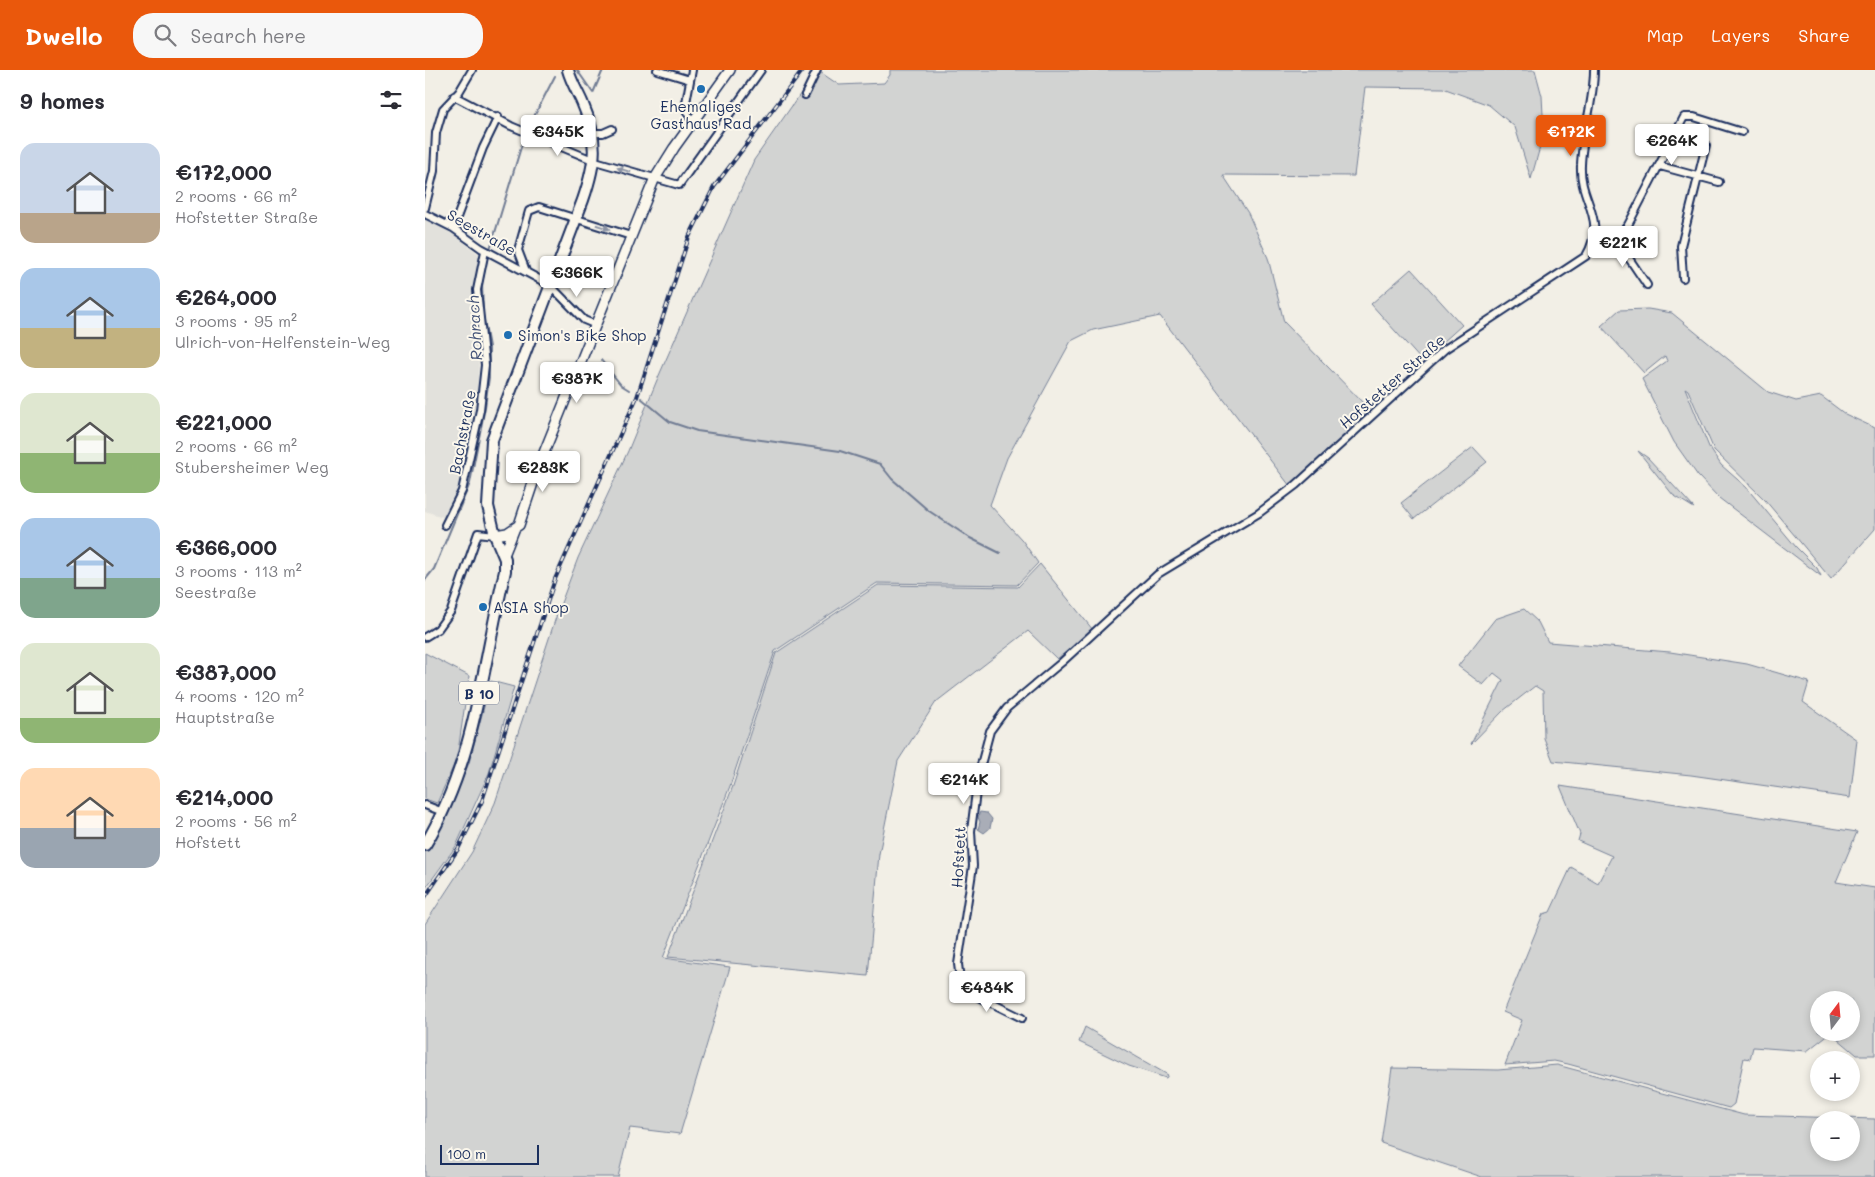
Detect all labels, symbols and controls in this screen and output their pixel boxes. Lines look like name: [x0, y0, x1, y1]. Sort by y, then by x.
search box: [133, 13, 483, 58]
text: Dwello: [25, 20, 103, 51]
icon: search: [151, 21, 179, 49]
text: Search here: [191, 23, 306, 48]
text: Map: [1647, 23, 1683, 47]
text: Layers: [1711, 23, 1770, 47]
text: Share: [1798, 23, 1850, 47]
marker: Ehemaliges Gasthaus Rad: [695, 83, 707, 95]
icon: filters: [377, 86, 405, 114]
text: 9 homes: [20, 87, 105, 114]
place label: Ehemaliges Gasthaus Rad: [651, 96, 751, 133]
pin: €345K: [523, 114, 593, 157]
pin: €172K: [1536, 114, 1606, 157]
text: €345K: [532, 120, 584, 141]
text: €172K: [1547, 120, 1595, 141]
pin: €264K: [1637, 124, 1707, 166]
text: €264K: [1646, 129, 1698, 150]
text: €172,000: [175, 158, 272, 185]
icon: home: [60, 163, 120, 223]
one-way arrow: [617, 166, 632, 174]
text: 2 rooms · 66 m²: [175, 185, 297, 206]
street label: Seestraße: [444, 204, 520, 260]
text: Hofstetter Straße: [175, 206, 318, 227]
one-way arrow: [596, 224, 611, 231]
pin: €221K: [1588, 226, 1658, 268]
text: €221K: [1599, 231, 1647, 252]
pin: €366K: [542, 256, 612, 298]
text: €366K: [551, 261, 603, 282]
text: €264,000: [175, 283, 277, 310]
icon: home: [60, 288, 120, 348]
water label: Rohrach: [462, 295, 486, 361]
text: 3 rooms · 95 m²: [175, 310, 297, 331]
place label: Simon's Bike Shop: [518, 325, 647, 345]
marker: Simon's Bike Shop: [502, 329, 514, 341]
street label: Hofstetter Straße: [1335, 329, 1449, 433]
text: Ulrich-von-Helfenstein-Weg: [175, 331, 390, 352]
pin: €387K: [542, 362, 612, 404]
text: €387K: [551, 367, 603, 388]
street label: Bachstraße: [444, 388, 480, 476]
text: €221,000: [175, 408, 272, 435]
icon: home: [60, 413, 120, 473]
text: 2 rooms · 66 m²: [175, 435, 297, 456]
pin: €283K: [508, 450, 578, 493]
text: Stubersheimer Weg: [175, 456, 329, 477]
text: €283K: [517, 456, 569, 477]
text: €366,000: [175, 533, 277, 560]
icon: home: [60, 538, 120, 598]
text: 3 rooms · 113 m²: [175, 560, 302, 581]
text: Seestraße: [175, 581, 257, 602]
place label: ASIA Shop: [493, 597, 569, 617]
marker: ASIA Shop: [477, 601, 489, 613]
text: €387,000: [175, 658, 276, 685]
icon: home: [60, 663, 120, 723]
road number: B 10: [459, 682, 499, 704]
text: 4 rooms · 120 m²: [175, 685, 304, 706]
text: Hauptstraße: [175, 706, 275, 727]
pin: €214K: [929, 762, 999, 805]
text: €214K: [939, 768, 989, 789]
text: €214,000: [175, 783, 273, 810]
icon: home: [60, 788, 120, 848]
text: 2 rooms · 56 m²: [175, 810, 297, 831]
street label: Hofstett: [946, 826, 970, 888]
text: Hofstett: [175, 831, 241, 852]
pin: €484K: [952, 970, 1022, 1013]
text: €484K: [960, 976, 1014, 997]
north arrow: [1810, 991, 1860, 1041]
map controls: [1810, 991, 1860, 1161]
button: +: [1810, 1051, 1860, 1101]
button: −: [1810, 1111, 1860, 1161]
scale bar: [440, 1142, 539, 1165]
text: 100 m: [447, 1144, 486, 1163]

